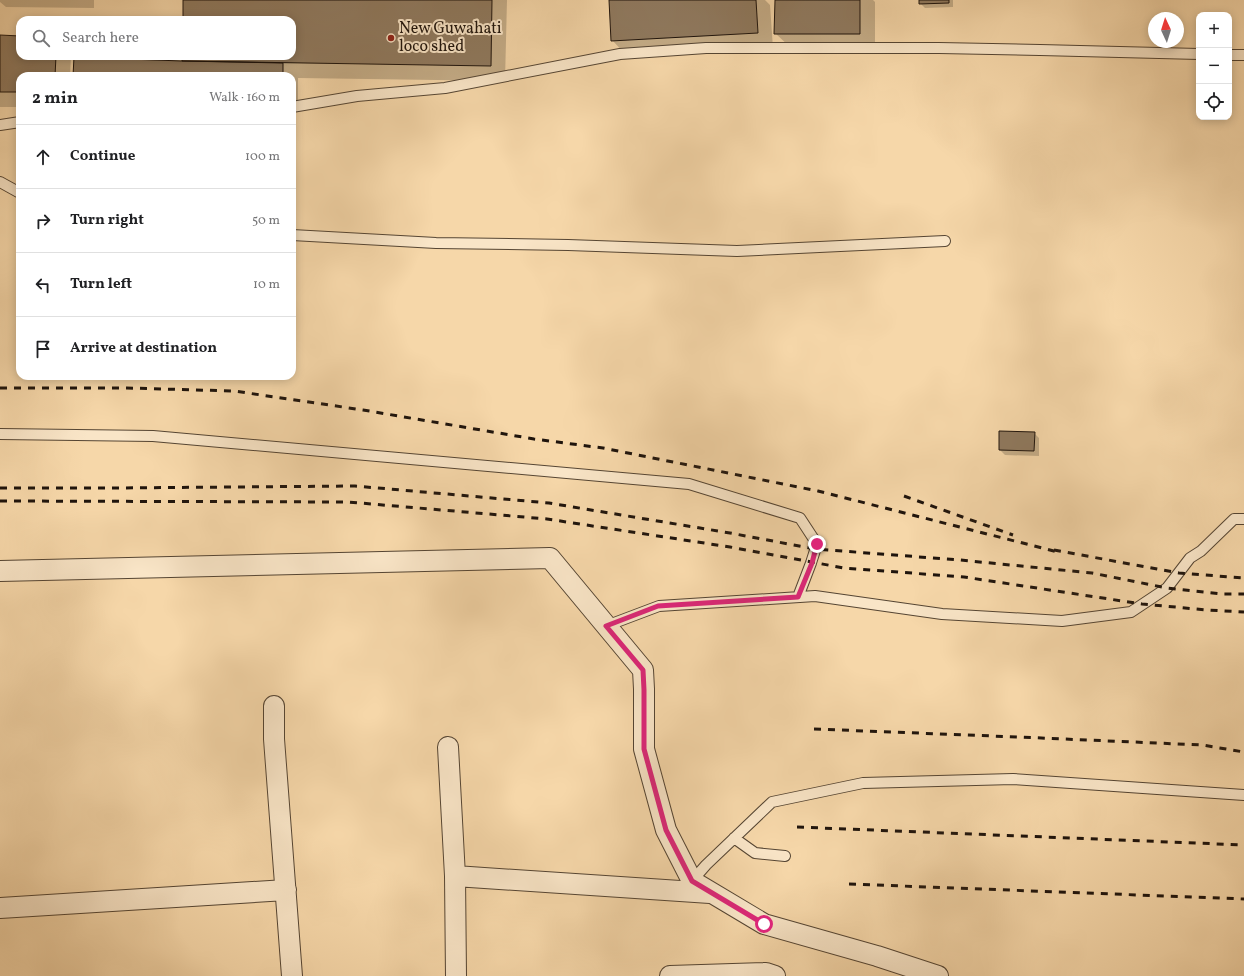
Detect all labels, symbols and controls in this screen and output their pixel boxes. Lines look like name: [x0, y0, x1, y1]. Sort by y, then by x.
north arrow: [1148, 12, 1184, 48]
map controls: [1196, 12, 1232, 120]
button: +: [1196, 12, 1232, 48]
search box: [16, 16, 296, 60]
place label: New Guwahati loco shed: [399, 18, 502, 58]
icon: search: [30, 27, 52, 49]
text: Search here: [62, 28, 139, 49]
marker: New Guwahati loco shed: [386, 33, 396, 43]
button: −: [1196, 48, 1232, 84]
button: locate: [1196, 84, 1232, 120]
text: 2 min: [32, 87, 78, 110]
text: Walk · 160 m: [209, 89, 280, 107]
icon: ahead: [32, 146, 54, 168]
text: Continue: [70, 146, 135, 167]
text: 100 m: [245, 148, 280, 166]
icon: right: [32, 210, 54, 232]
text: Turn right: [70, 210, 144, 231]
text: 50 m: [252, 212, 280, 230]
icon: left: [32, 274, 54, 296]
text: Turn left: [70, 274, 132, 295]
text: 10 m: [253, 276, 280, 294]
icon: arrive: [32, 338, 54, 360]
text: Arrive at destination: [70, 338, 217, 359]
route end: [808, 535, 826, 553]
route start: [755, 915, 773, 933]

